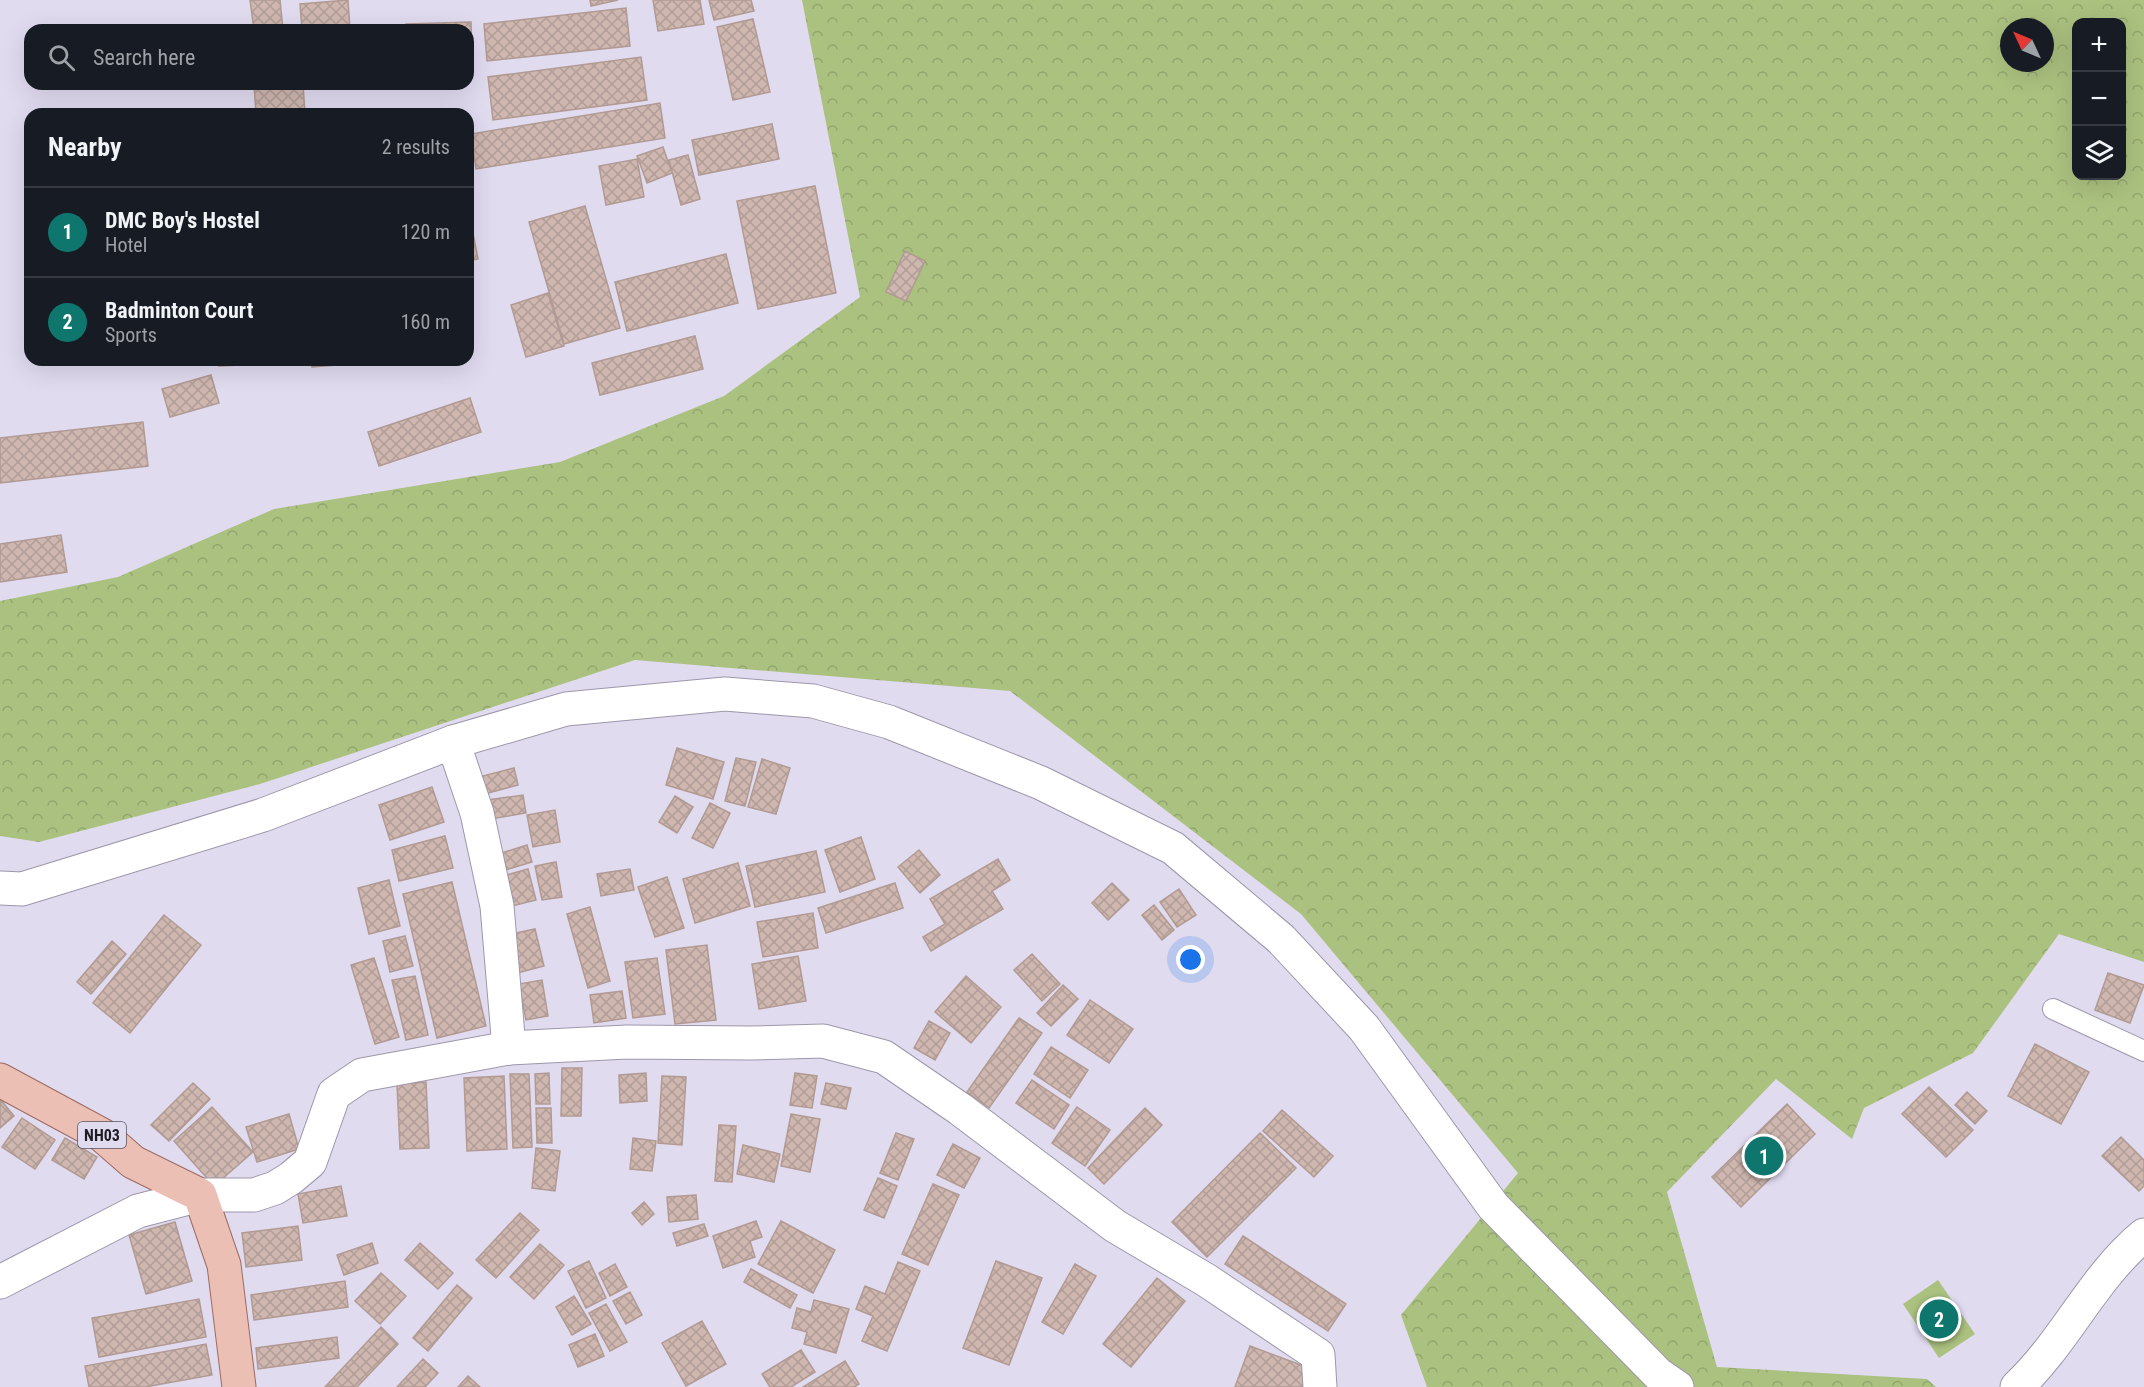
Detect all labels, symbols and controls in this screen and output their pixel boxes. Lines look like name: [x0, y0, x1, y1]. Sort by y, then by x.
north arrow: [2000, 18, 2054, 72]
map controls: [2072, 18, 2126, 180]
button: +: [2072, 18, 2126, 72]
search box: [24, 24, 474, 90]
icon: search: [45, 41, 78, 74]
text: Search here: [93, 45, 195, 70]
button: −: [2072, 72, 2126, 126]
button: layers: [2072, 126, 2126, 180]
text: Nearby: [48, 132, 122, 162]
text: 2 results: [382, 135, 450, 159]
text: DMC Boy's Hostel: [105, 208, 260, 233]
text: 1: [62, 220, 73, 244]
text: 120 m: [401, 220, 450, 244]
text: Hotel: [105, 233, 147, 257]
text: Badminton Court: [105, 298, 253, 323]
text: 2: [62, 310, 73, 334]
text: 160 m: [401, 310, 450, 334]
text: Sports: [105, 323, 157, 347]
your location: [1176, 945, 1205, 974]
road number: NH03: [78, 1122, 126, 1148]
pin: 1: [1744, 1134, 1784, 1178]
pin: 2: [1920, 1296, 1958, 1342]

